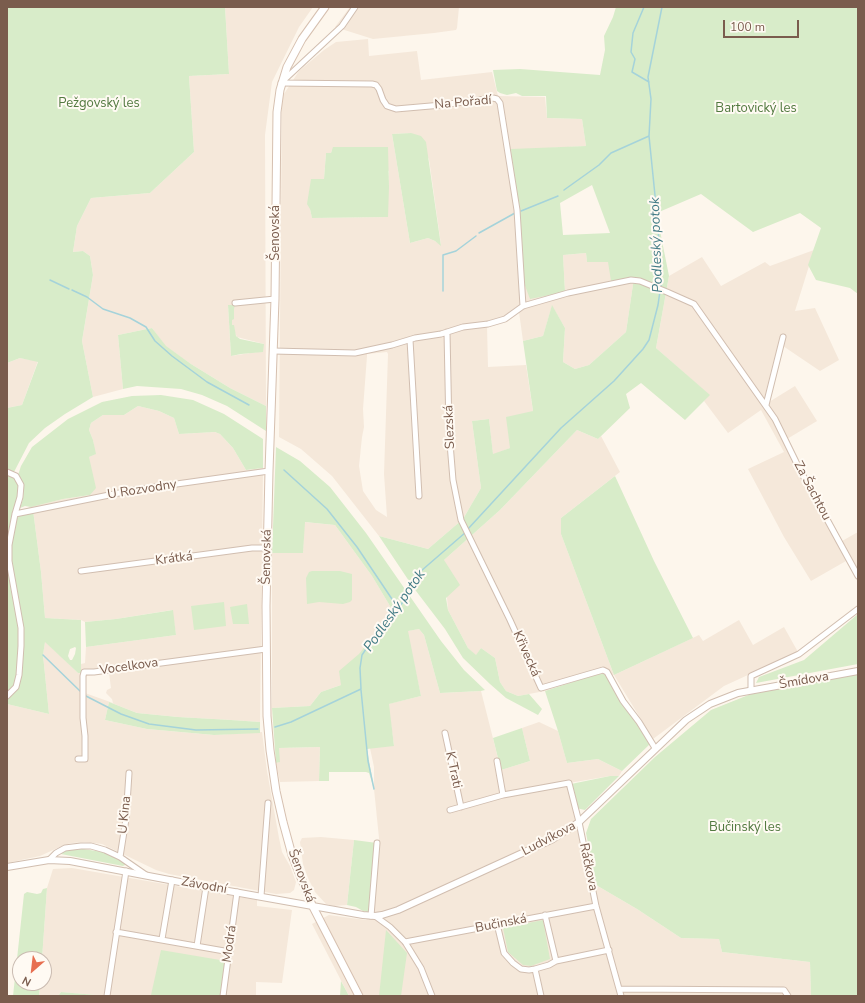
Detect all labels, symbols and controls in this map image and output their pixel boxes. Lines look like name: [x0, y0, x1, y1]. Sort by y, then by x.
scale bar: [725, 12, 801, 38]
text: 100 m: [730, 19, 765, 35]
street label: Na Pořadí: [434, 93, 492, 113]
park label: Pežgovský les: [58, 96, 140, 112]
park label: Bartovický les: [715, 101, 797, 117]
water label: Podleský potok: [647, 197, 667, 293]
street label: Šenovská: [268, 205, 284, 261]
street label: Slezská: [441, 405, 459, 449]
street label: Za Šachtou: [790, 459, 834, 523]
street label: U Rozvodny: [106, 477, 178, 503]
street label: Šenovská: [259, 529, 275, 585]
street label: Krátká: [154, 549, 194, 569]
water label: Podleský potok: [361, 567, 429, 655]
street label: Křivecká: [509, 629, 543, 679]
street label: Vocelkova: [99, 655, 159, 679]
street label: Šmídova: [778, 669, 830, 693]
street label: K Trati: [441, 750, 465, 790]
street label: U Kina: [115, 795, 135, 835]
street label: Ludvíkova: [519, 818, 579, 860]
park label: Bučinský les: [709, 820, 781, 836]
street label: Ráčkova: [575, 842, 601, 892]
street label: Šenovská: [284, 847, 318, 905]
street label: Závodní: [180, 874, 228, 898]
street label: Bučinská: [474, 911, 528, 937]
street label: Modrá: [220, 924, 240, 964]
north arrow: [12, 951, 52, 991]
text: N: [19, 973, 34, 990]

